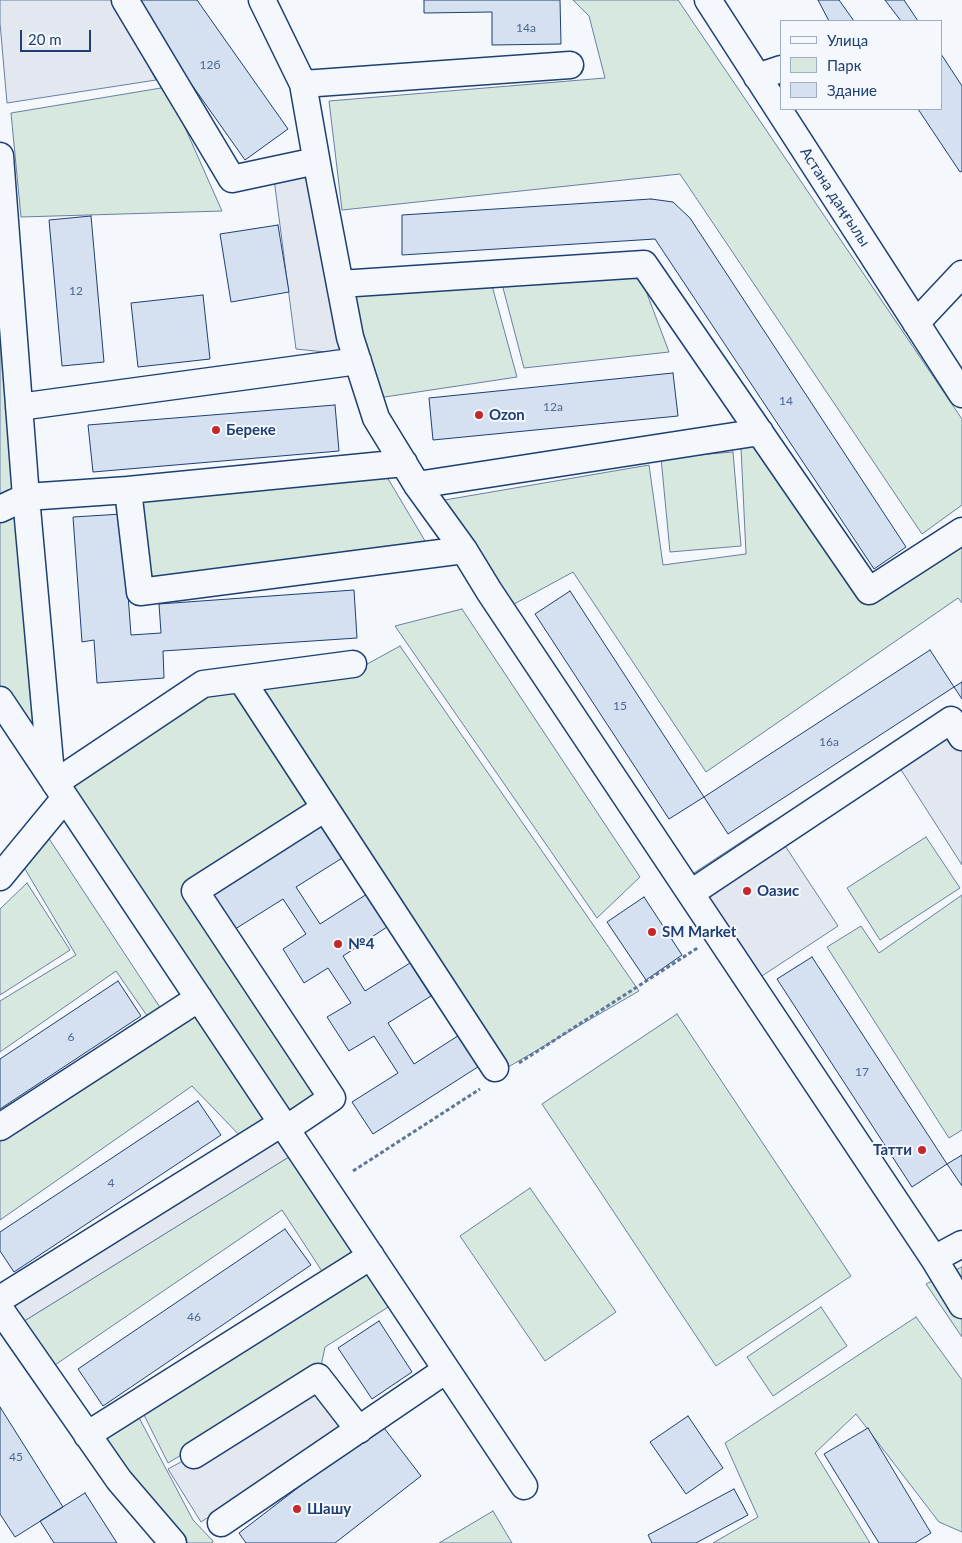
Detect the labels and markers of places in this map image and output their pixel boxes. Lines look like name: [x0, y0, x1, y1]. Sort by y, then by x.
place label: Ozon: [489, 406, 525, 424]
marker: Ozon: [473, 409, 485, 421]
place label: Береке: [226, 421, 276, 439]
marker: Береке: [210, 424, 222, 436]
place label: Оазис: [757, 882, 799, 900]
marker: Оазис: [741, 885, 753, 897]
place label: SM Market: [662, 923, 736, 941]
marker: SM Market: [646, 926, 658, 938]
place label: №4: [348, 935, 374, 953]
marker: №4: [332, 938, 344, 950]
place label: Татти: [873, 1141, 912, 1159]
marker: Татти: [916, 1144, 928, 1156]
place label: Шашу: [307, 1500, 351, 1518]
marker: Шашу: [291, 1503, 303, 1515]

